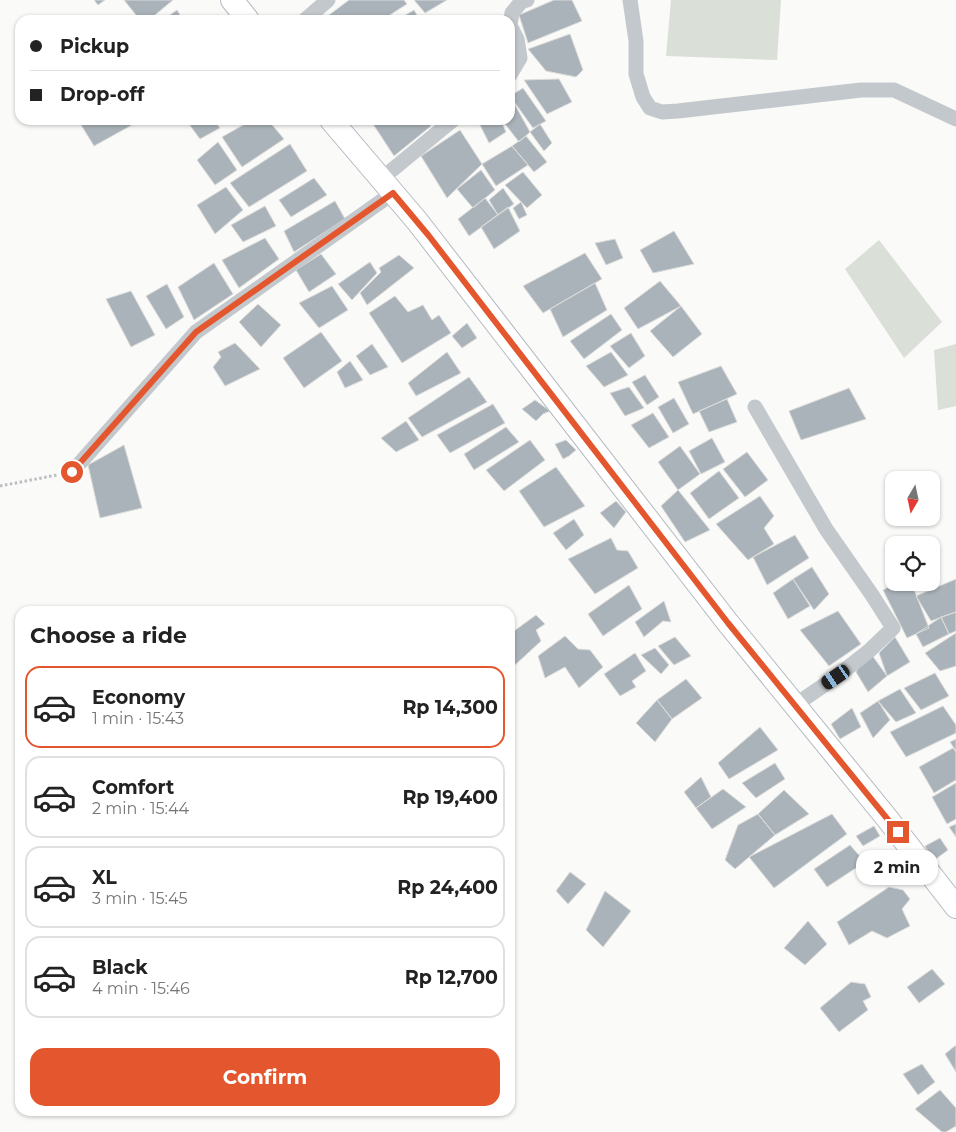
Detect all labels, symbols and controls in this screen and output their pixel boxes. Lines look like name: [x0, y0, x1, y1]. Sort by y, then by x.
text: Pickup: [60, 35, 129, 58]
text: Drop-off: [60, 83, 144, 106]
route start: [61, 461, 83, 483]
north arrow: [885, 471, 940, 526]
map controls: [885, 471, 940, 591]
button: locate: [885, 536, 940, 591]
text: Choose a ride: [30, 622, 187, 649]
car: [819, 662, 852, 692]
icon: car: [32, 685, 77, 730]
text: Economy: [92, 686, 185, 709]
text: Rp 14,300: [402, 696, 498, 719]
text: 1 min · 15:43: [92, 709, 184, 728]
icon: car: [32, 775, 77, 820]
text: Comfort: [92, 776, 174, 799]
text: Rp 19,400: [402, 786, 498, 809]
text: 2 min · 15:44: [92, 799, 189, 818]
route end: [887, 821, 909, 843]
callout: 2 min: [857, 850, 939, 884]
text: 2 min: [874, 858, 920, 877]
icon: car: [32, 865, 77, 910]
text: XL: [92, 866, 117, 889]
text: Rp 24,400: [397, 876, 498, 899]
text: 3 min · 15:45: [92, 889, 188, 908]
icon: car: [32, 955, 77, 1000]
text: Black: [92, 956, 148, 979]
text: Rp 12,700: [405, 966, 498, 989]
text: 4 min · 15:46: [92, 979, 190, 998]
button: Confirm: [30, 1048, 500, 1106]

